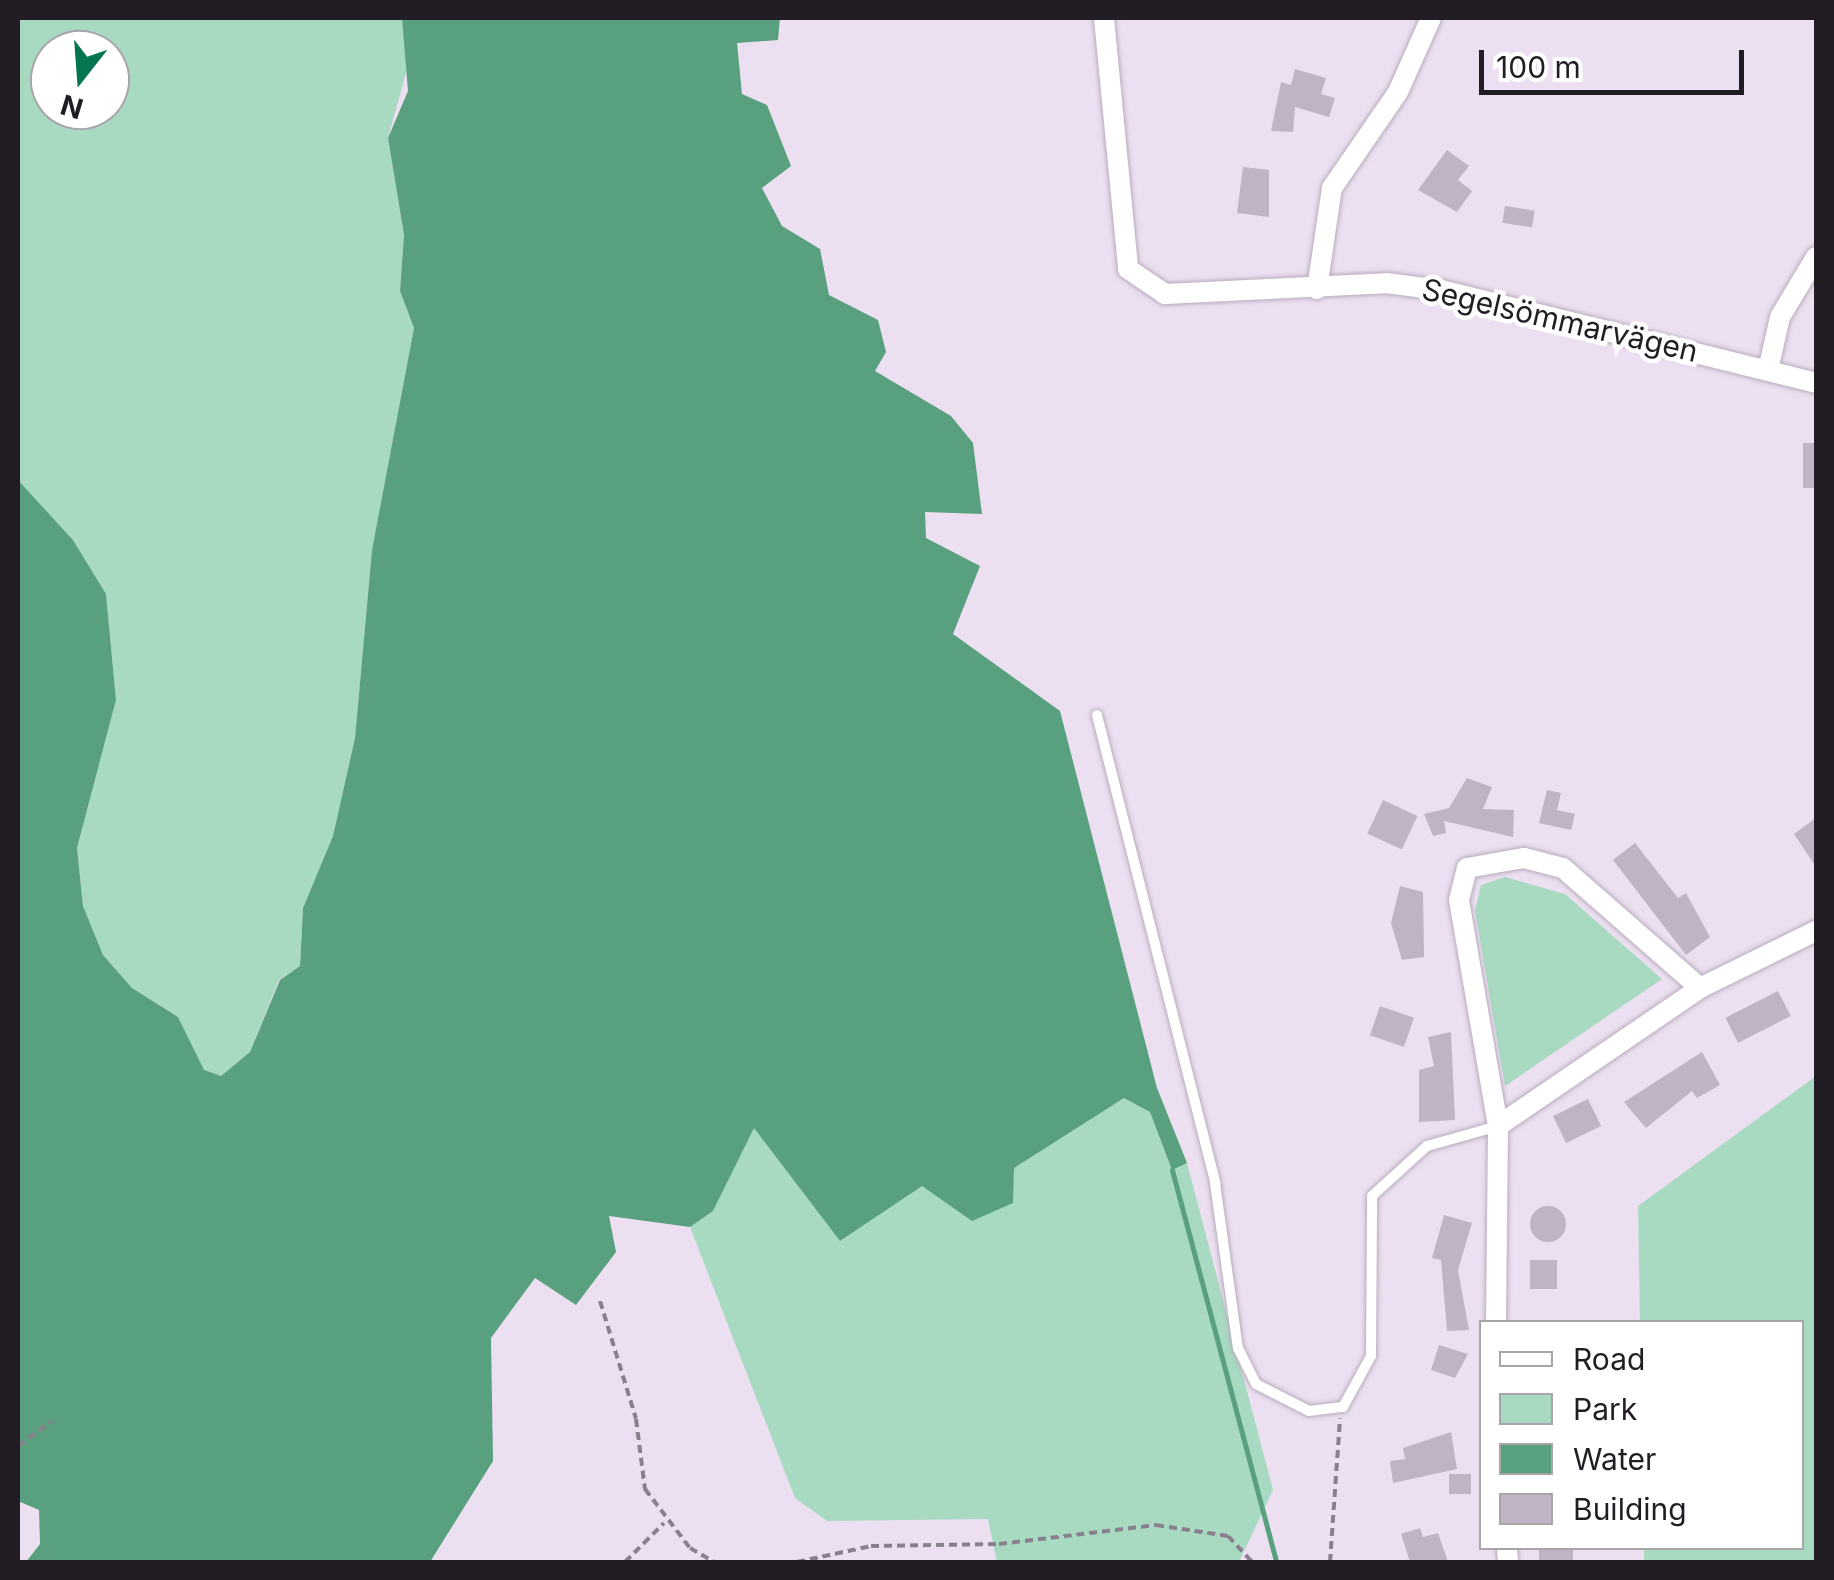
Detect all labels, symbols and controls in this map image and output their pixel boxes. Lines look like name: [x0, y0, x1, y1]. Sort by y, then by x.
north arrow: [30, 30, 130, 130]
scale bar: [1484, 30, 1749, 92]
text: 100 m: [1496, 49, 1581, 85]
text: N: [57, 87, 87, 126]
street label: Segelsömmarvägen: [1419, 271, 1701, 369]
legend: [1479, 1320, 1804, 1550]
text: Road: [1573, 1341, 1645, 1377]
text: Park: [1573, 1391, 1637, 1427]
text: Water: [1573, 1441, 1656, 1477]
text: Building: [1573, 1491, 1687, 1527]

